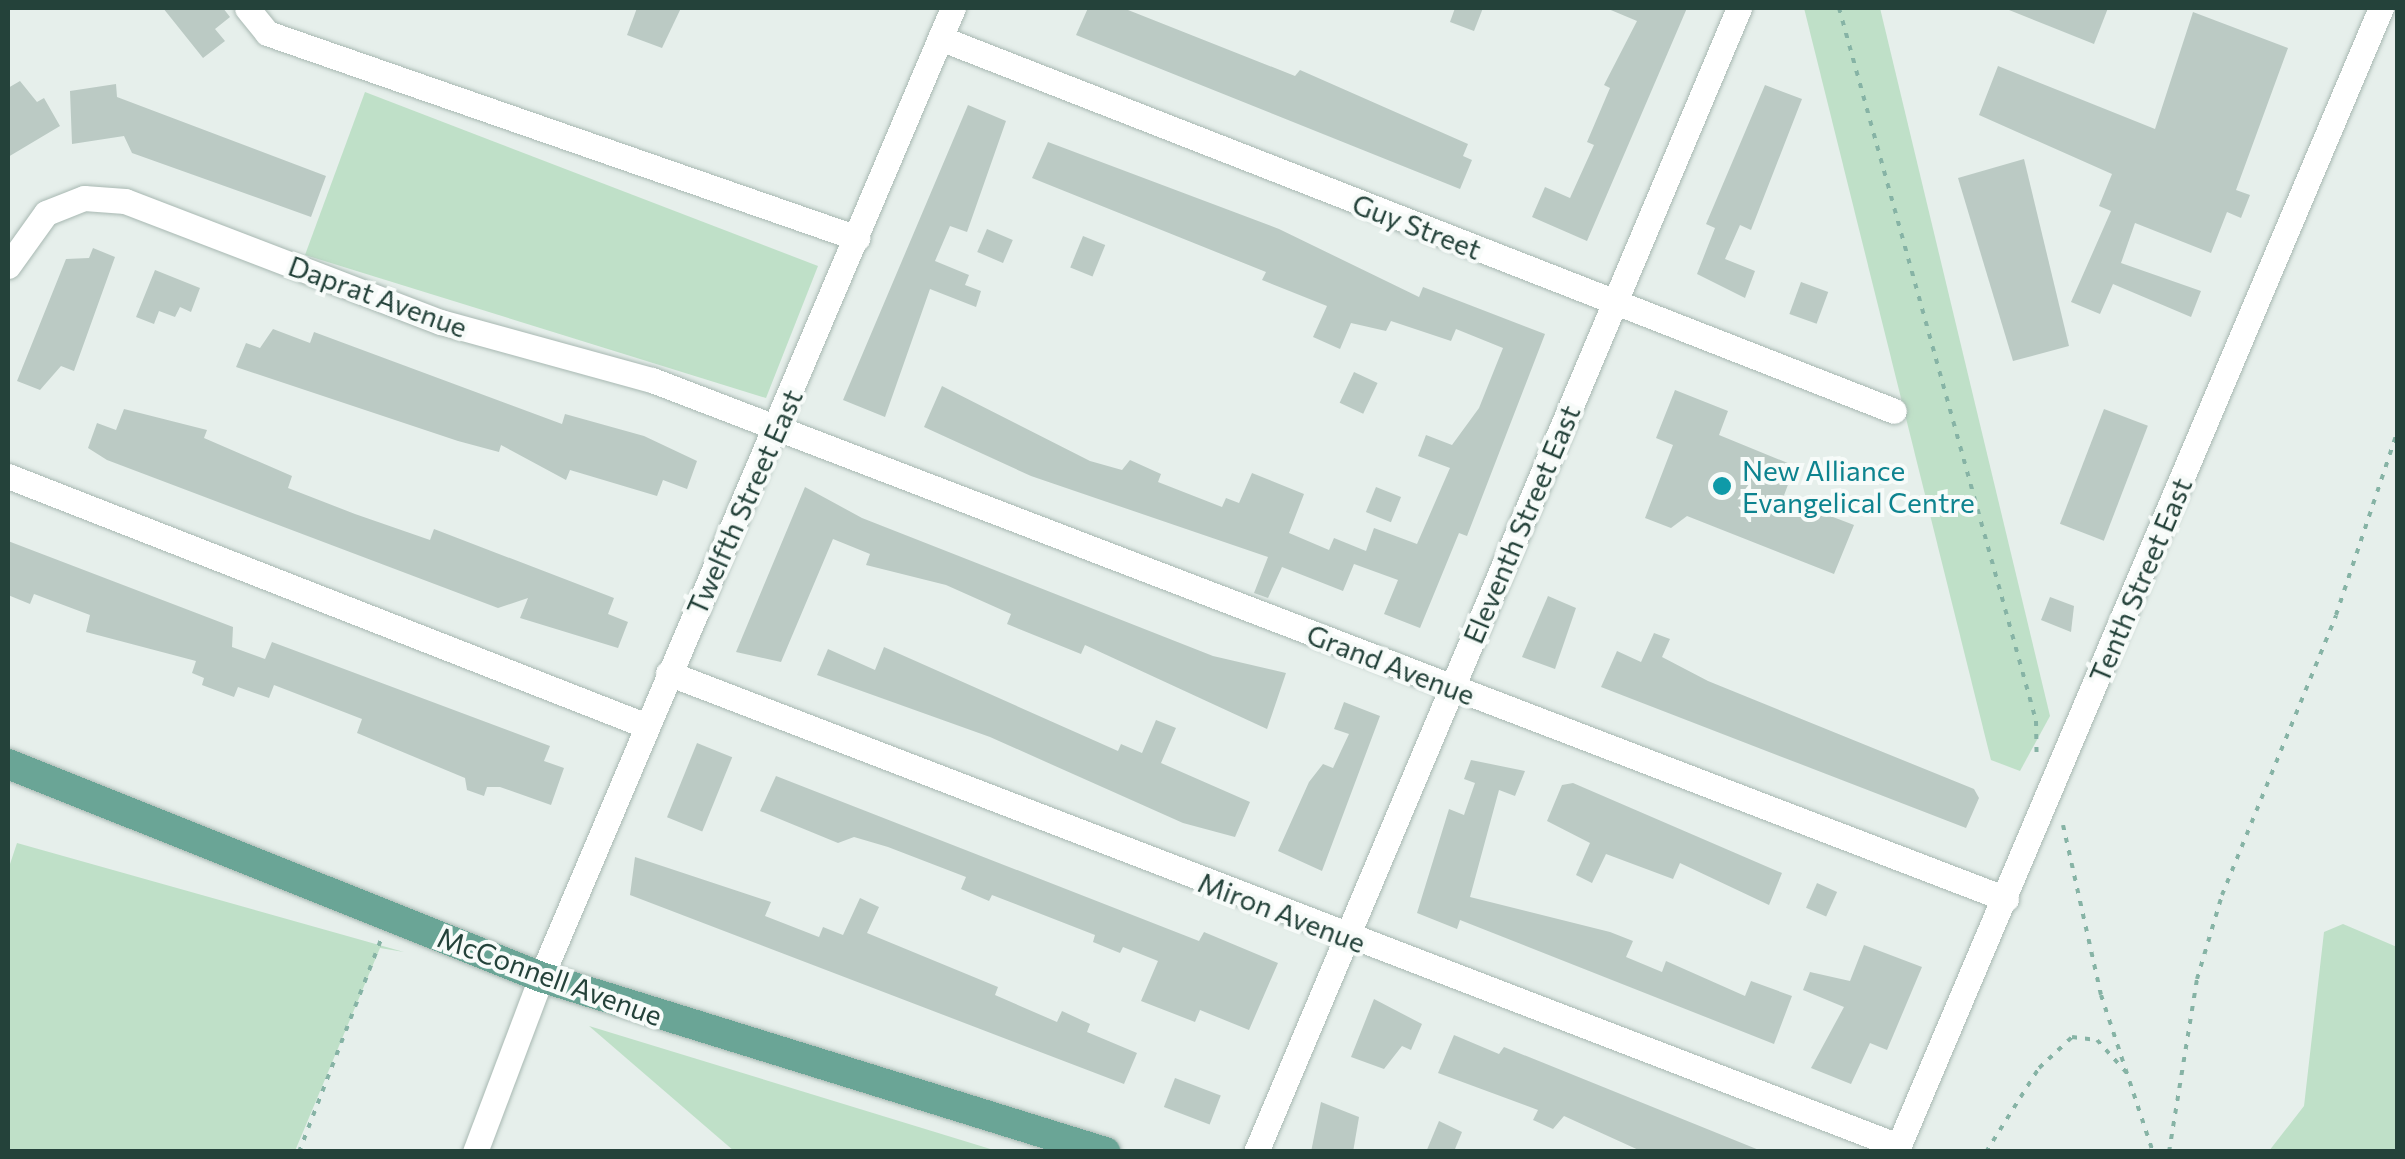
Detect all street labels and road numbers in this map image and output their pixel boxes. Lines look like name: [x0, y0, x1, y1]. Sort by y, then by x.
street label: Guy Street: [1348, 186, 1486, 266]
street label: Daprat Avenue: [284, 248, 472, 344]
street label: Twelfth Street East: [679, 384, 809, 620]
street label: Eleventh Street East: [1456, 400, 1586, 648]
street label: Tenth Street East: [2082, 472, 2198, 688]
street label: Grand Avenue: [1302, 617, 1480, 711]
street label: Miron Avenue: [1194, 865, 1370, 959]
street label: McConnell Avenue: [433, 920, 667, 1032]

